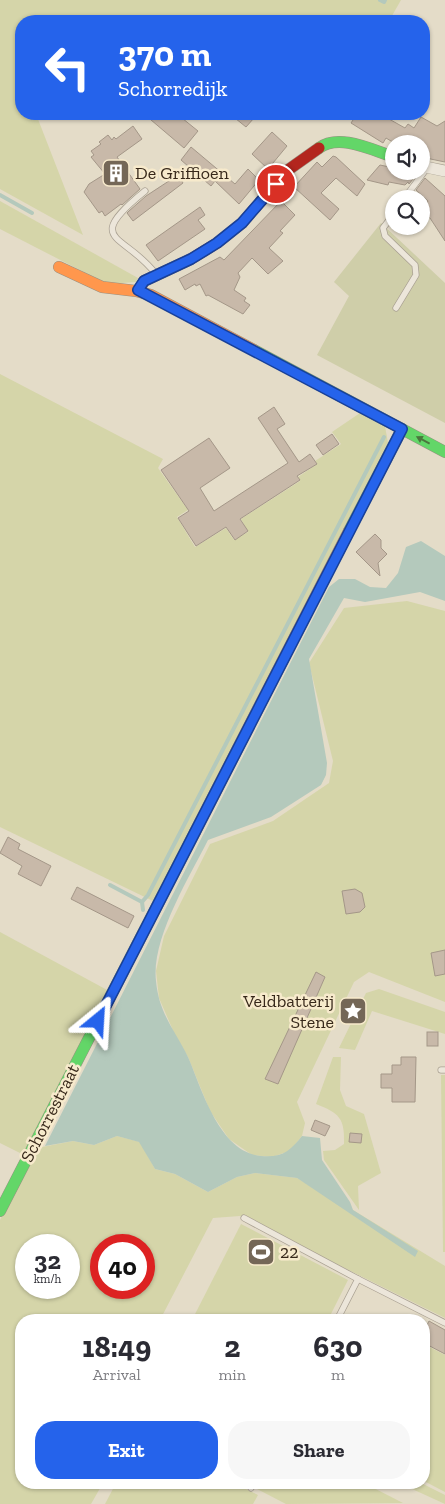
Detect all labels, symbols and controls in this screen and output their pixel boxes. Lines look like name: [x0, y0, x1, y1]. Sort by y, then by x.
text: 370 m: [118, 33, 211, 75]
icon: left: [35, 35, 100, 100]
text: Schorredijk: [118, 75, 228, 102]
map controls: [385, 135, 430, 235]
button: sound: [385, 135, 430, 180]
building icon: De Griffioen: [101, 158, 131, 188]
place label: De Griffioen: [135, 162, 230, 184]
pin: [255, 163, 297, 205]
icon: arrive: [262, 170, 290, 198]
button: search: [385, 190, 430, 235]
one-way arrow: [416, 436, 431, 444]
place label: Veldbatterij Stene: [242, 990, 334, 1033]
position arrow: [71, 994, 123, 1046]
place icon: Veldbatterij Stene: [338, 996, 368, 1026]
street label: Schorrestraat: [16, 1060, 84, 1166]
speed limit sign: 40: [90, 1234, 155, 1299]
sports icon: 22: [246, 1237, 276, 1267]
place label: 22: [280, 1241, 299, 1263]
text: 32: [34, 1245, 61, 1275]
text: km/h: [34, 1272, 61, 1286]
text: 18:49: [82, 1329, 151, 1365]
text: 2: [224, 1329, 240, 1365]
text: 630: [313, 1329, 363, 1365]
text: Arrival: [93, 1365, 141, 1384]
text: min: [219, 1365, 246, 1384]
text: m: [331, 1365, 345, 1384]
button: Exit: [35, 1421, 218, 1479]
button: Share: [228, 1421, 410, 1479]

